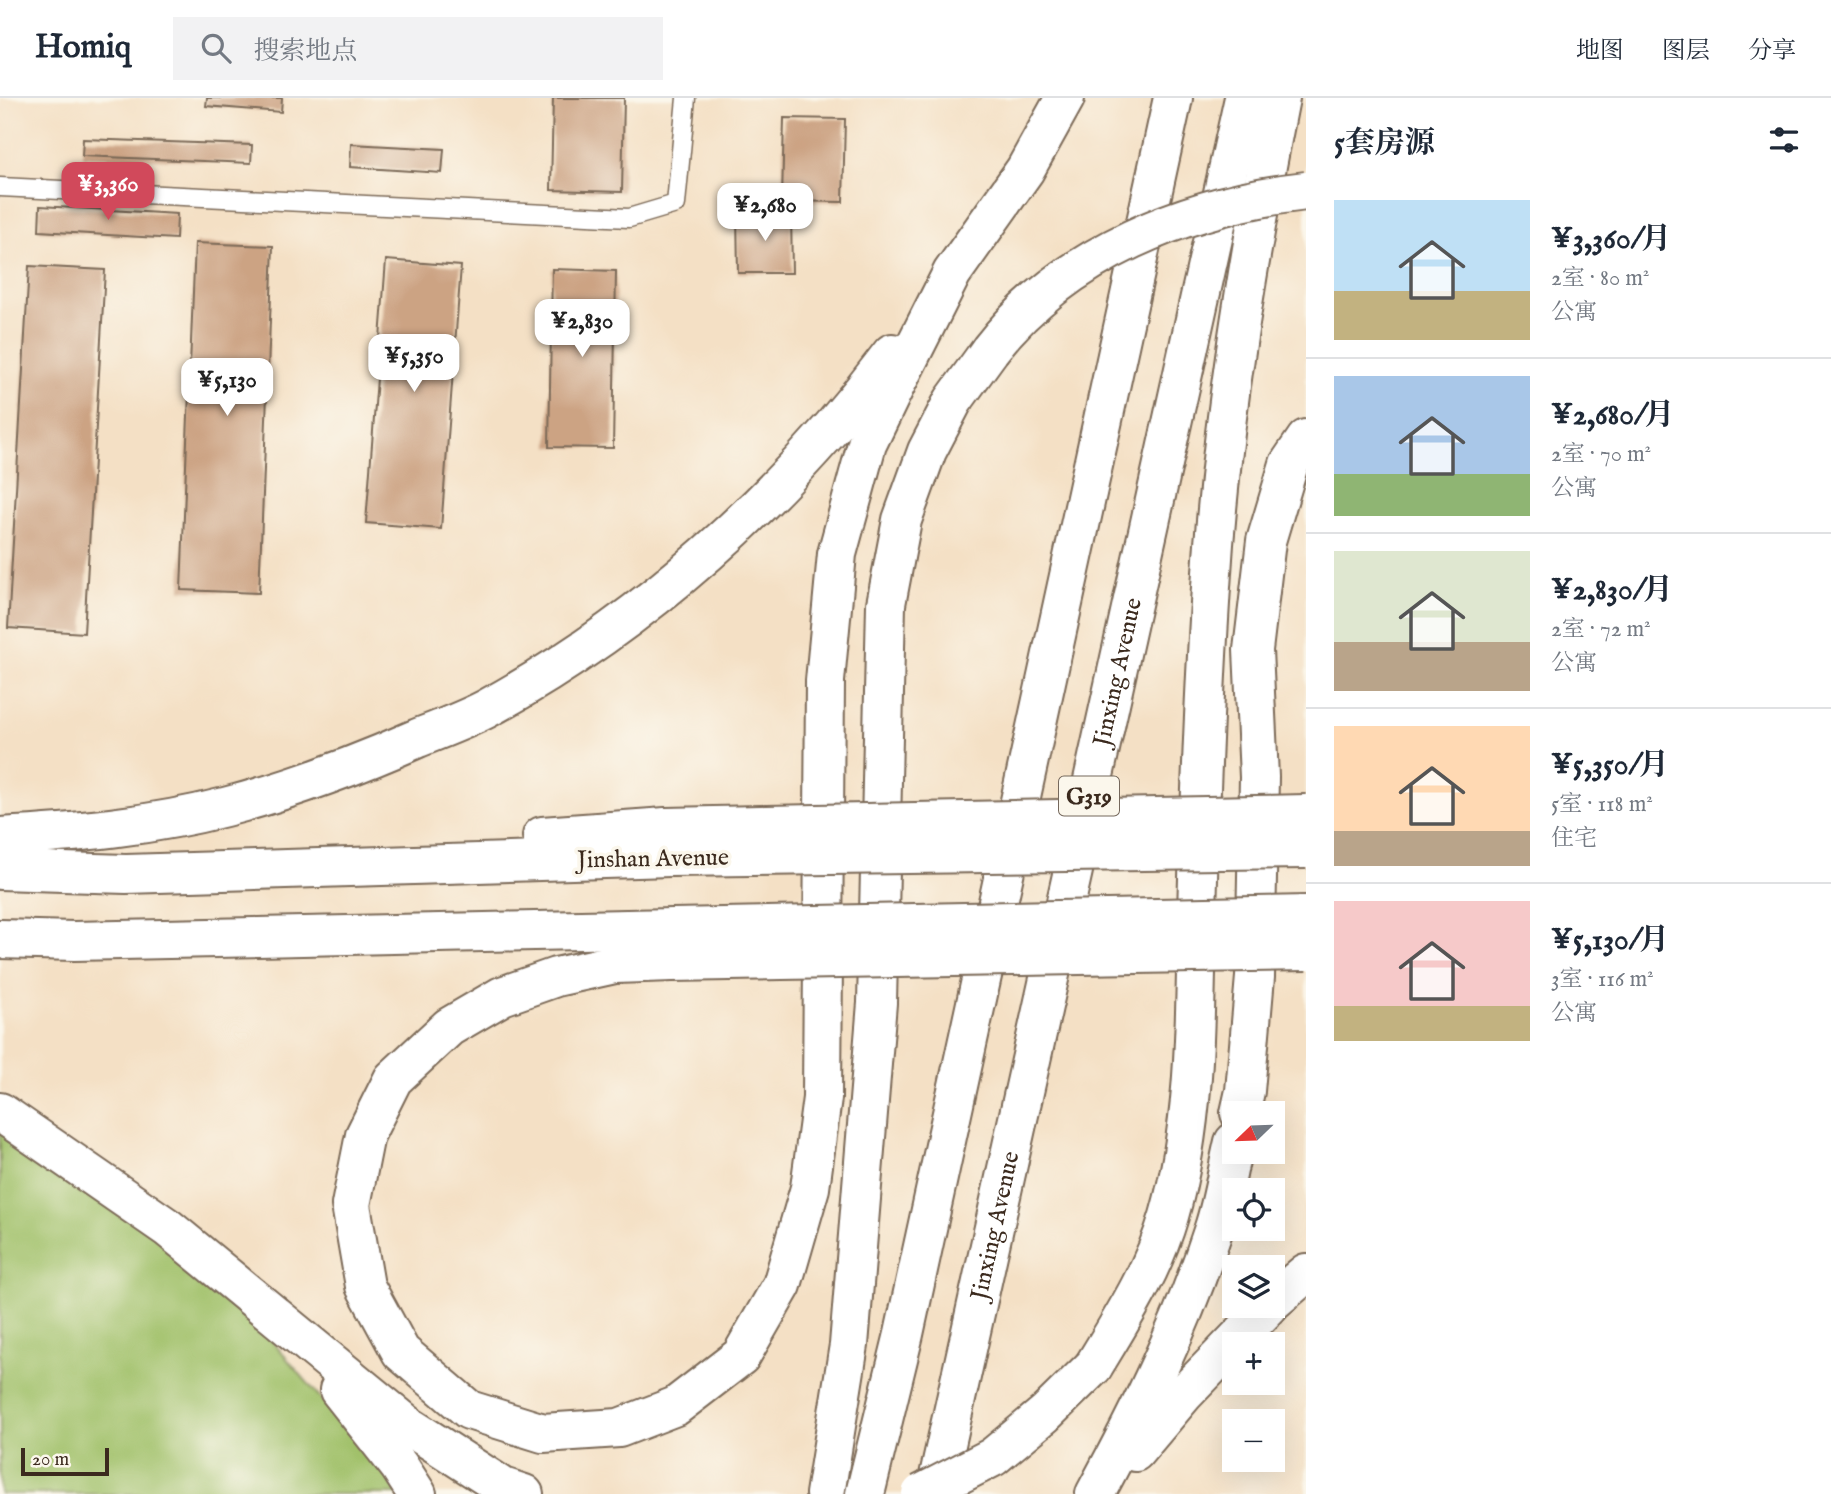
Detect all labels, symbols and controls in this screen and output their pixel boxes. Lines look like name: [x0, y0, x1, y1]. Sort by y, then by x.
search box: [173, 17, 663, 80]
text: Homiq: [35, 27, 131, 69]
icon: search: [197, 29, 235, 67]
text: 搜索地点: [253, 35, 357, 68]
text: 地图: [1576, 36, 1624, 67]
text: 图层: [1662, 36, 1710, 67]
text: 分享: [1748, 36, 1796, 67]
icon: filters: [1765, 121, 1803, 159]
text: 5套房源: [1334, 125, 1435, 163]
pin: ¥3,360: [51, 162, 165, 222]
text: ¥3,360: [77, 170, 139, 199]
pin: ¥2,680: [708, 184, 822, 243]
text: ¥2,680: [733, 191, 797, 220]
text: ¥3,360/月: [1551, 221, 1671, 259]
icon: home: [1390, 228, 1474, 312]
text: 2室 · 80 m²: [1551, 264, 1649, 293]
text: 公寓: [1551, 298, 1597, 327]
pin: ¥2,830: [525, 300, 639, 359]
text: ¥2,830: [551, 307, 613, 336]
pin: ¥5,350: [357, 334, 471, 394]
text: ¥5,350: [384, 342, 444, 371]
pin: ¥5,130: [170, 358, 284, 418]
text: ¥5,130: [197, 366, 257, 395]
text: ¥2,680/月: [1551, 397, 1674, 435]
icon: home: [1390, 404, 1474, 488]
text: 2室 · 70 m²: [1551, 440, 1651, 469]
text: 公寓: [1551, 474, 1597, 503]
text: ¥2,830/月: [1551, 572, 1673, 610]
icon: home: [1390, 579, 1474, 663]
street label: Jinxing Avenue: [1086, 595, 1150, 752]
text: 2室 · 72 m²: [1551, 615, 1651, 644]
text: 公寓: [1551, 649, 1597, 678]
text: ¥5,350/月: [1551, 747, 1669, 785]
icon: home: [1390, 754, 1474, 838]
road number: G319: [1059, 776, 1119, 816]
text: 5室 · 118 m²: [1551, 790, 1653, 819]
text: 住宅: [1551, 824, 1597, 853]
street label: Jinshan Avenue: [574, 843, 729, 876]
text: ¥5,130/月: [1551, 922, 1669, 960]
icon: home: [1390, 929, 1474, 1013]
text: 3室 · 116 m²: [1551, 965, 1654, 994]
text: 公寓: [1551, 999, 1597, 1028]
north arrow: [1222, 1101, 1284, 1164]
map controls: [1222, 1101, 1285, 1472]
street label: Jinxing Avenue: [964, 1149, 1027, 1306]
button: locate: [1222, 1178, 1285, 1241]
button: layers: [1222, 1255, 1285, 1318]
button: +: [1222, 1332, 1285, 1395]
button: −: [1222, 1409, 1285, 1472]
scale bar: [21, 1445, 108, 1477]
text: 20 m: [32, 1448, 69, 1472]

